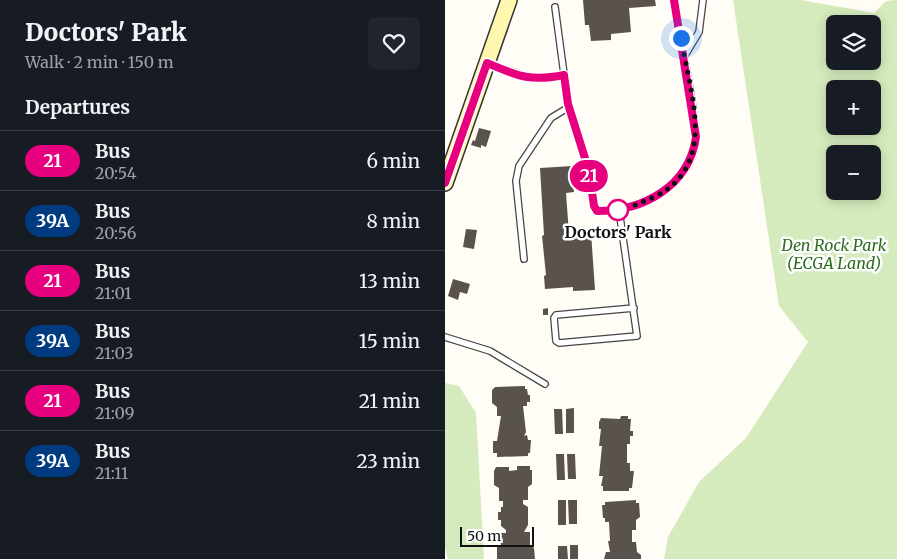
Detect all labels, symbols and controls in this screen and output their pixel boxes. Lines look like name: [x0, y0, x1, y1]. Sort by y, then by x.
map controls: [826, 15, 881, 200]
button: layers: [826, 15, 881, 70]
text: Doctors' Park: [25, 17, 187, 48]
button: heart: [368, 17, 420, 69]
your location: [669, 26, 694, 51]
text: Walk · 2 min · 150 m: [25, 52, 174, 72]
button: +: [826, 80, 881, 135]
text: Departures: [25, 95, 130, 119]
text: Bus: [95, 139, 130, 163]
button: −: [826, 145, 881, 200]
text: 21: [43, 149, 62, 172]
text: 6 min: [366, 149, 420, 173]
line badge: 21: [567, 160, 611, 192]
text: 20:54: [95, 163, 137, 183]
text: 21: [580, 164, 598, 187]
text: Bus: [95, 199, 130, 223]
marker: Doctors' Park: [607, 199, 629, 221]
text: 39A: [36, 209, 69, 232]
text: 8 min: [367, 209, 420, 233]
place label: Doctors' Park: [565, 222, 672, 242]
text: 20:56: [95, 223, 136, 243]
park label: Den Rock Park (ECGA Land): [781, 235, 887, 273]
text: Bus: [95, 259, 130, 283]
text: 21: [43, 269, 62, 292]
text: 13 min: [359, 269, 420, 293]
text: 21:01: [95, 283, 132, 303]
text: Bus: [95, 319, 130, 343]
text: 39A: [36, 329, 69, 352]
text: 15 min: [359, 329, 420, 353]
text: 21:03: [95, 343, 133, 363]
text: Bus: [95, 379, 130, 403]
text: 21: [43, 389, 62, 412]
text: 21 min: [359, 389, 420, 413]
text: 21:09: [95, 403, 135, 423]
text: Bus: [95, 439, 130, 463]
text: 39A: [36, 449, 69, 472]
text: 23 min: [356, 449, 420, 473]
text: 21:11: [95, 463, 128, 483]
scale bar: [460, 524, 534, 547]
text: 50 m: [467, 527, 501, 545]

